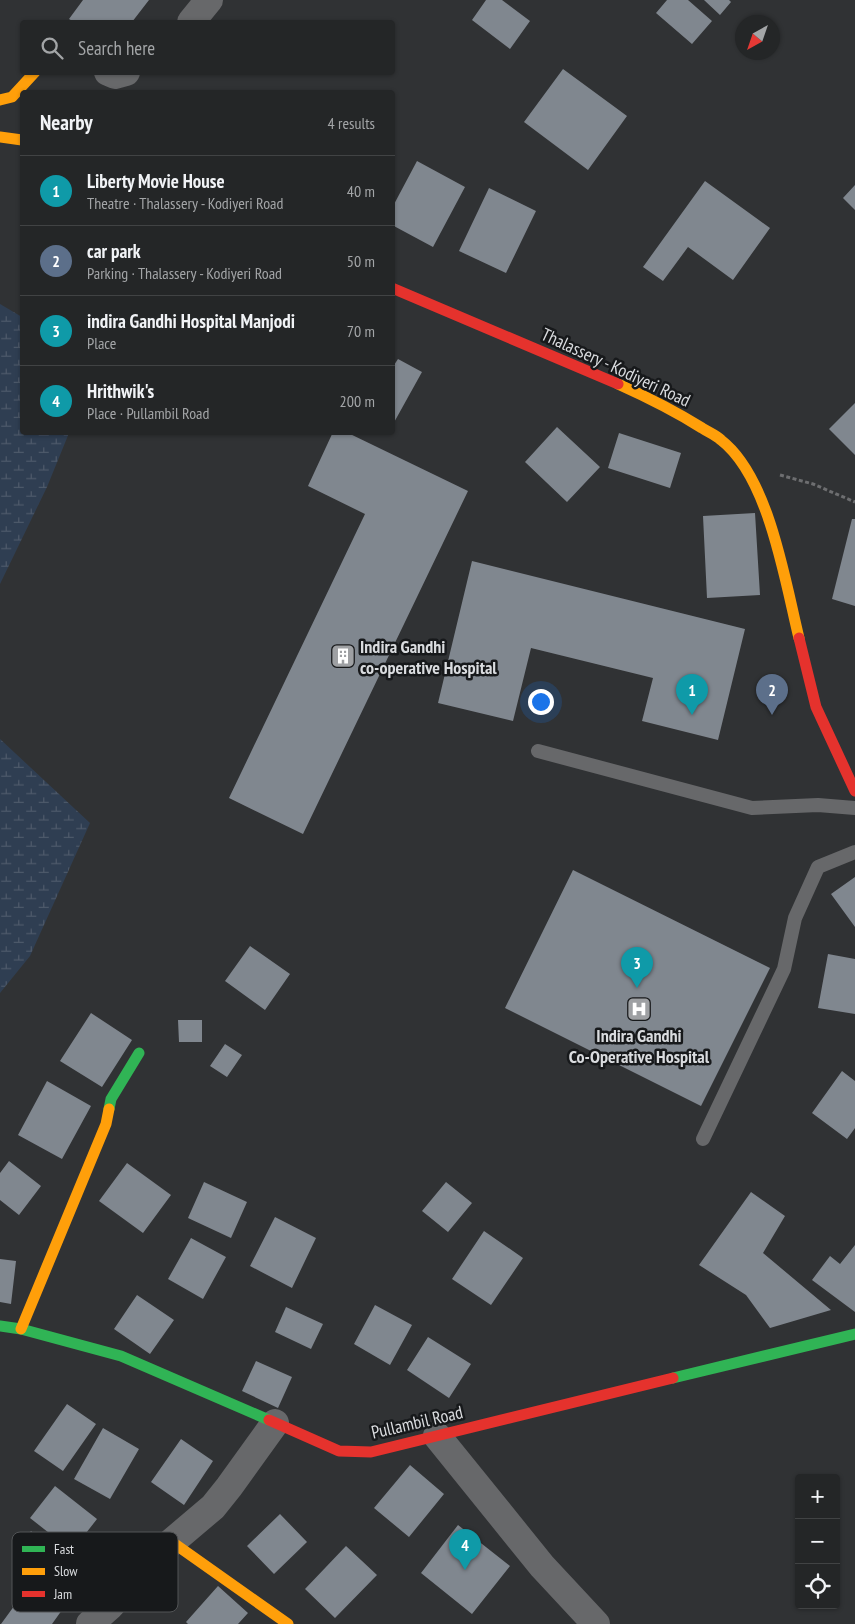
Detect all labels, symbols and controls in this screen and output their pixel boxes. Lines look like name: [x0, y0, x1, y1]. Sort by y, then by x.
north arrow: [735, 15, 780, 60]
search box: [20, 20, 395, 75]
icon: search: [38, 34, 66, 62]
text: Search here: [78, 36, 155, 60]
text: Nearby: [40, 109, 93, 136]
text: 4 results: [328, 113, 375, 133]
text: Liberty Movie House: [87, 169, 225, 193]
text: 1: [52, 181, 60, 201]
text: 40 m: [347, 181, 375, 201]
text: Theatre · Thalassery - Kodiyeri Road: [87, 193, 283, 213]
text: car park: [87, 239, 141, 263]
text: 2: [52, 251, 60, 271]
text: 50 m: [347, 251, 375, 271]
text: Parking · Thalassery - Kodiyeri Road: [87, 263, 282, 283]
text: indira Gandhi Hospital Manjodi: [87, 309, 295, 333]
text: 3: [52, 321, 60, 341]
text: 70 m: [347, 321, 375, 341]
street label: Thalassery - Kodiyeri Road: [538, 322, 694, 412]
text: Place: [87, 333, 116, 353]
text: Hrithwik's: [87, 379, 154, 403]
text: 4: [52, 391, 60, 411]
text: 200 m: [340, 391, 375, 411]
text: Place · Pullambil Road: [87, 403, 209, 423]
place label: Indira Gandhi co-operative Hospital: [360, 635, 497, 679]
building icon: Indira Gandhi co-operative Hospital: [330, 643, 356, 669]
pin: 1: [676, 674, 708, 715]
pin: 2: [756, 674, 788, 715]
your location: [528, 689, 554, 715]
pin: 3: [621, 947, 653, 988]
hospital icon: Indira Gandhi Co-Operative Hospital: [626, 996, 652, 1022]
place label: Indira Gandhi Co-Operative Hospital: [569, 1024, 710, 1068]
street label: Pullambil Road: [369, 1400, 465, 1444]
map controls: [795, 1474, 840, 1609]
button: +: [795, 1474, 840, 1519]
button: −: [795, 1519, 840, 1564]
pin: 4: [449, 1529, 481, 1570]
legend: [12, 1532, 178, 1612]
text: Fast: [54, 1540, 74, 1558]
text: Slow: [54, 1562, 78, 1580]
button: locate: [795, 1564, 840, 1609]
text: Jam: [53, 1585, 72, 1603]

